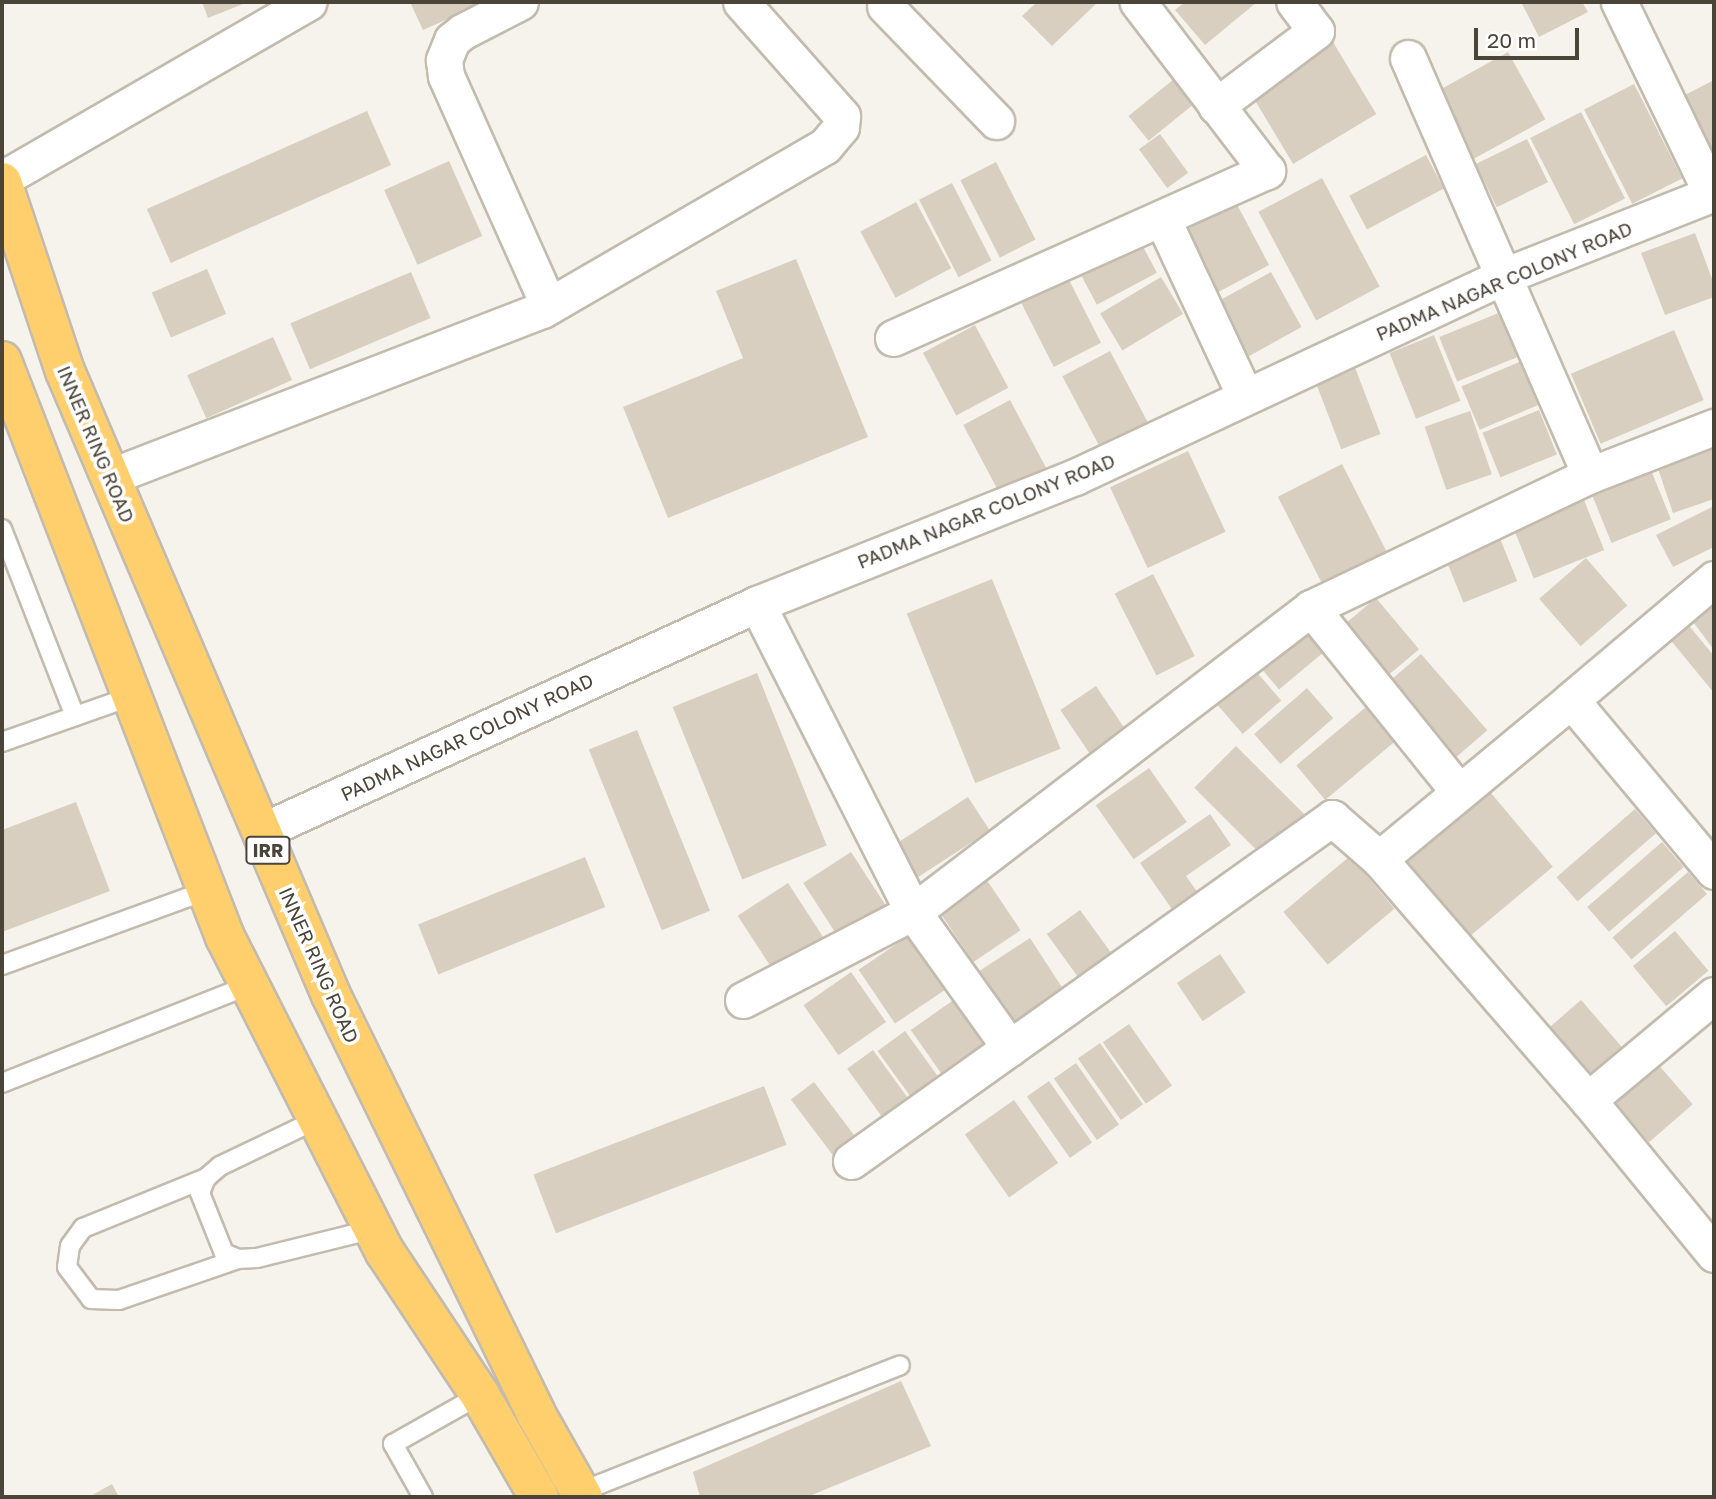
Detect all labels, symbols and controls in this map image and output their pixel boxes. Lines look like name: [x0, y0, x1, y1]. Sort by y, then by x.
scale bar: [1478, 14, 1583, 58]
text: 20 m: [1487, 27, 1536, 53]
street label: PADMA NAGAR COLONY ROAD: [1372, 217, 1636, 345]
street label: INNER RING ROAD: [53, 362, 139, 526]
street label: PADMA NAGAR COLONY ROAD: [854, 449, 1118, 573]
street label: PADMA NAGAR COLONY ROAD: [337, 668, 597, 806]
road number: IRR: [245, 836, 291, 864]
street label: INNER RING ROAD: [274, 884, 364, 1046]

